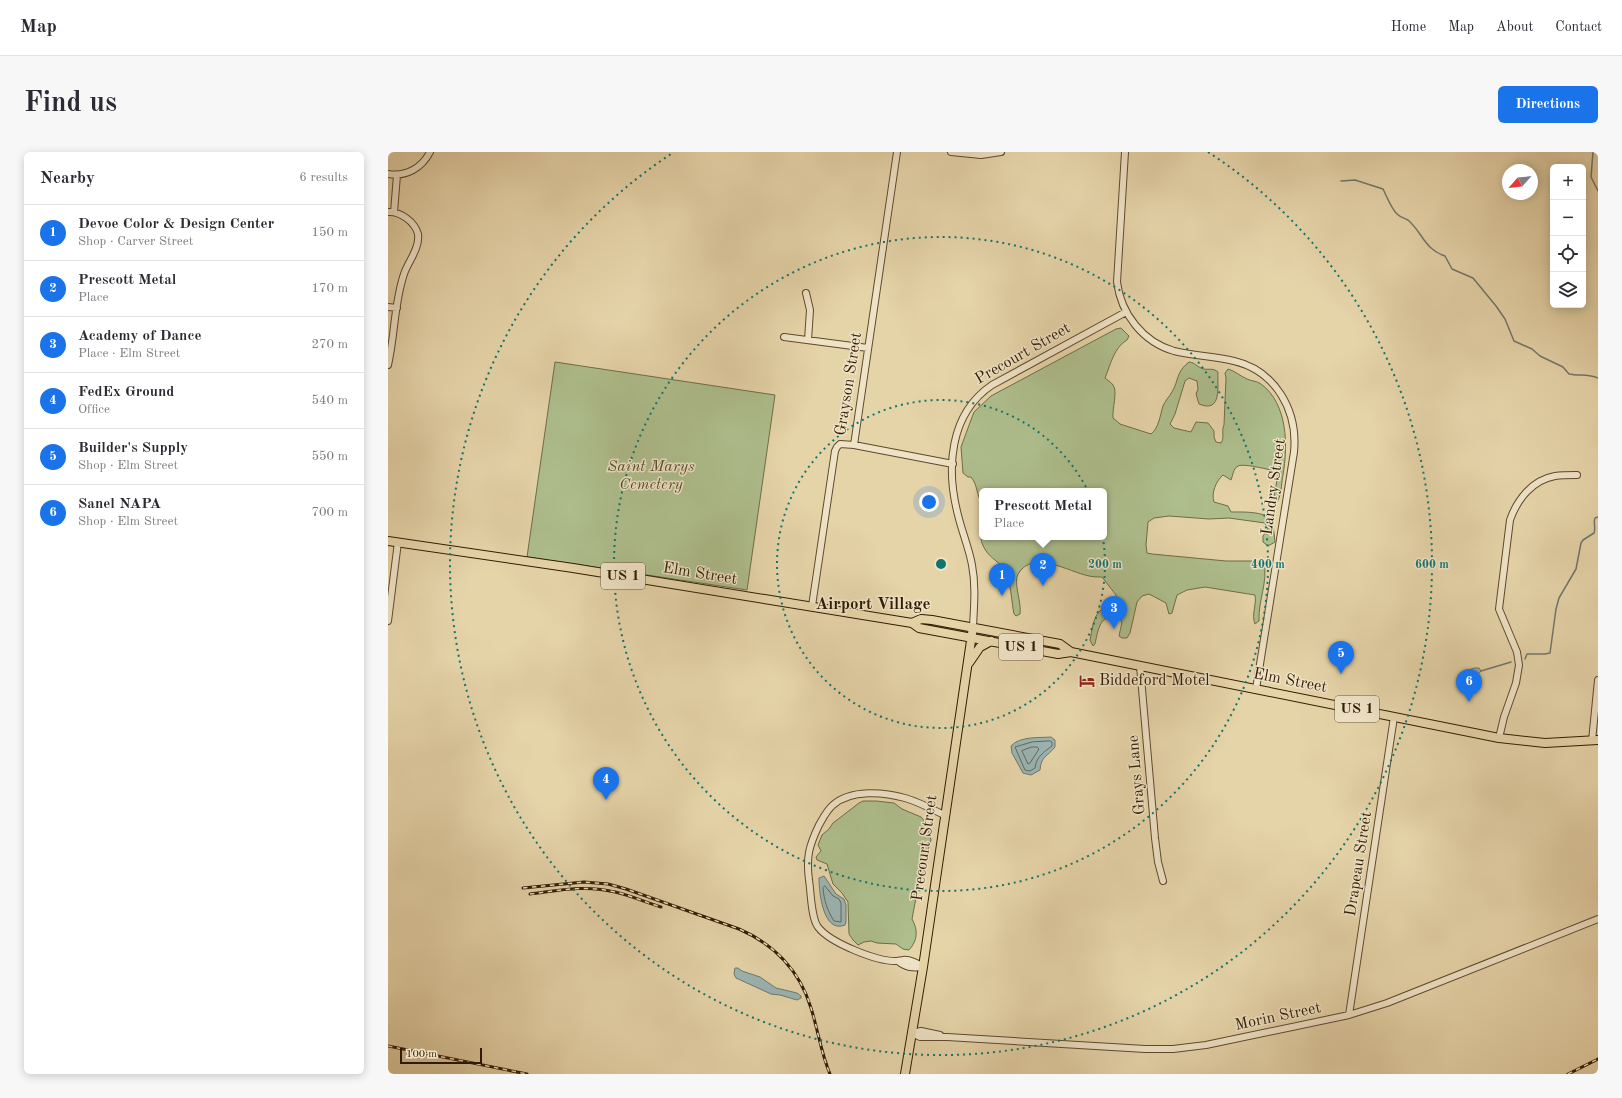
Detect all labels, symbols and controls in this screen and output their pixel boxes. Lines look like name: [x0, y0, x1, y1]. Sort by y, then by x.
text: Map: [20, 18, 57, 37]
text: Home: [1391, 20, 1426, 34]
text: Map: [1448, 20, 1474, 34]
text: About: [1496, 20, 1533, 34]
text: Contact: [1555, 20, 1602, 34]
button: Directions: [1498, 86, 1598, 123]
text: Find us: [24, 90, 117, 118]
north arrow: [1502, 164, 1538, 200]
map controls: [1550, 164, 1586, 308]
button: +: [1550, 164, 1586, 200]
text: Nearby: [40, 170, 95, 187]
text: 6 results: [299, 171, 348, 184]
button: −: [1550, 200, 1586, 236]
text: Devoe Color & Design Center: [78, 217, 274, 232]
text: 1: [49, 226, 57, 239]
text: 150 m: [311, 226, 348, 239]
text: Shop · Carver Street: [78, 235, 193, 248]
button: locate: [1550, 236, 1586, 272]
button: layers: [1550, 272, 1586, 308]
text: Prescott Metal: [78, 273, 176, 288]
text: 2: [49, 282, 57, 295]
text: 170 m: [311, 282, 348, 295]
text: Place: [78, 291, 108, 304]
street label: Precourt Street: [973, 320, 1074, 388]
text: Academy of Dance: [78, 329, 201, 344]
street label: Grayson Street: [833, 331, 865, 437]
text: 3: [49, 338, 57, 351]
text: 270 m: [311, 338, 348, 351]
text: Place · Elm Street: [78, 347, 180, 360]
text: FedEx Ground: [78, 385, 174, 400]
text: 4: [49, 394, 57, 407]
text: 540 m: [311, 394, 348, 407]
text: Office: [78, 403, 110, 416]
street label: Landry Street: [1259, 437, 1289, 536]
text: Builder's Supply: [78, 441, 188, 456]
text: 5: [49, 450, 57, 463]
text: 550 m: [311, 450, 348, 463]
text: Shop · Elm Street: [78, 459, 178, 472]
park label: Saint Marys Cemetery: [607, 459, 695, 493]
popup: [979, 488, 1107, 540]
your location: [919, 492, 939, 512]
text: Sanel NAPA: [78, 497, 161, 512]
text: Prescott Metal: [994, 499, 1092, 514]
text: 6: [49, 506, 57, 519]
text: 700 m: [311, 506, 348, 519]
text: Shop · Elm Street: [78, 515, 178, 528]
text: Place: [994, 517, 1024, 530]
pin: 2: [1030, 553, 1056, 586]
centre of rings: [934, 557, 948, 571]
text: 200 m: [1088, 559, 1122, 571]
text: 400 m: [1251, 559, 1285, 571]
text: 600 m: [1415, 559, 1449, 571]
street label: Elm Street: [662, 560, 739, 588]
road number: US 1: [601, 563, 645, 589]
pin: 1: [989, 563, 1015, 596]
district label: Airport Village: [816, 596, 931, 613]
pin: 3: [1101, 596, 1127, 629]
road number: US 1: [999, 634, 1043, 660]
pin: 5: [1328, 641, 1354, 674]
street label: Elm Street: [1252, 666, 1329, 696]
pin: 6: [1456, 669, 1482, 702]
hotel icon: Biddeford Motel: [1078, 672, 1096, 690]
place label: Biddeford Motel: [1099, 673, 1210, 689]
road number: US 1: [1335, 696, 1379, 722]
street label: Grays Lane: [1126, 734, 1148, 816]
pin: 4: [593, 767, 619, 800]
street label: Precourt Street: [910, 793, 940, 902]
street label: Drapeau Street: [1343, 810, 1375, 918]
street label: Morin Street: [1233, 1000, 1323, 1034]
scale bar: [400, 1046, 482, 1065]
text: 100 m: [406, 1049, 437, 1060]

